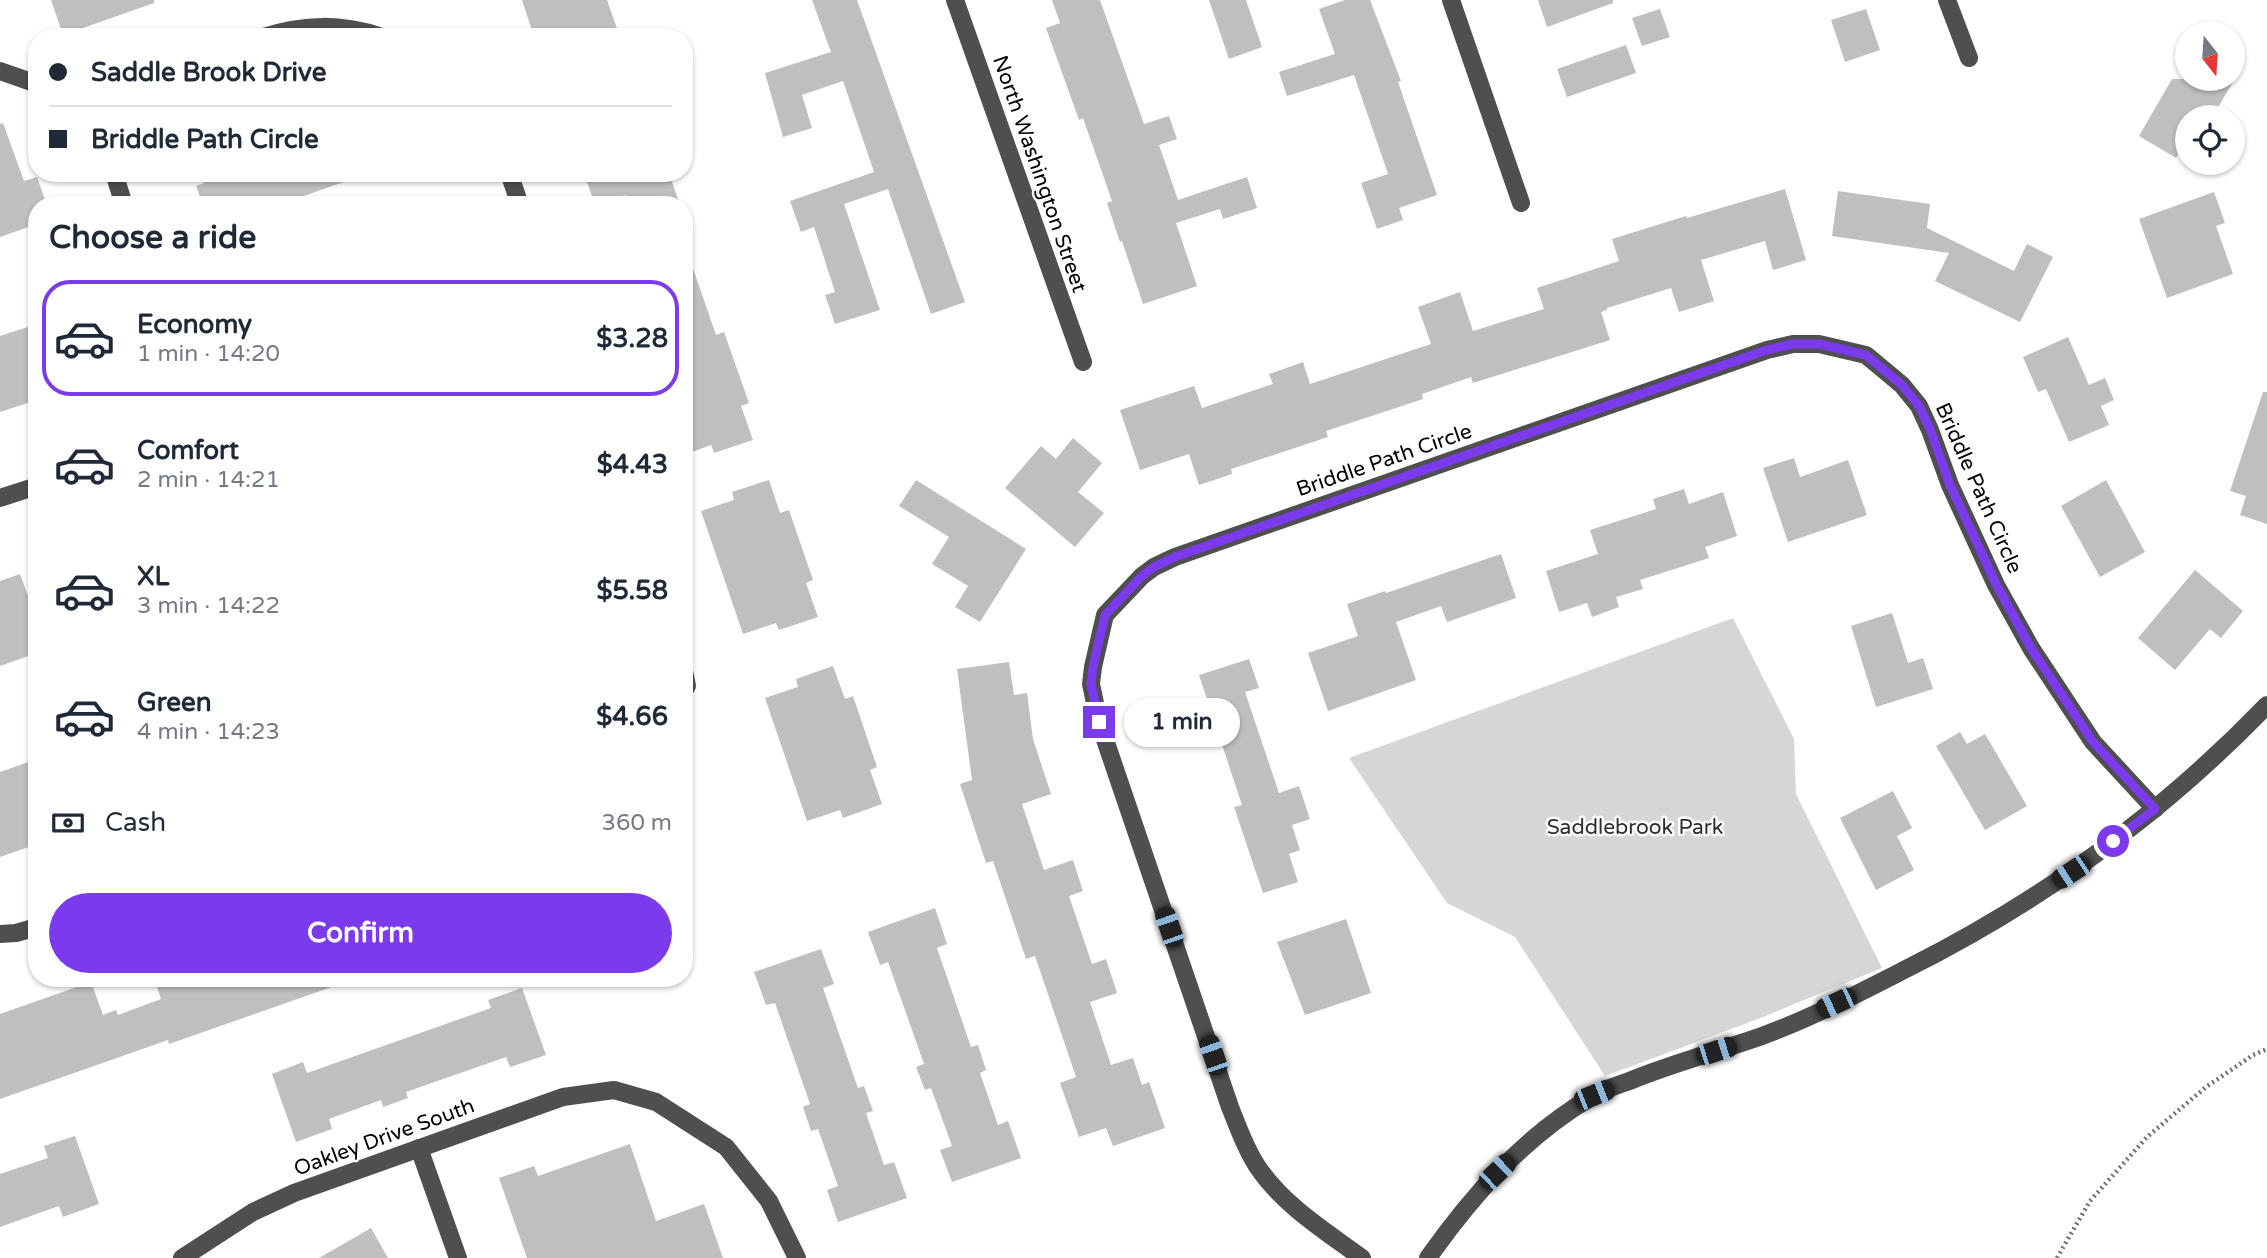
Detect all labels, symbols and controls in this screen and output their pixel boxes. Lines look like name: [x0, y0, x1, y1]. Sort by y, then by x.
north arrow: [2175, 21, 2245, 91]
map controls: [2175, 21, 2245, 175]
street label: North Washington Street: [987, 52, 1092, 296]
text: Saddle Brook Drive: [91, 57, 326, 88]
button: locate: [2175, 105, 2245, 175]
text: Briddle Path Circle: [91, 124, 319, 155]
text: Choose a ride: [49, 219, 256, 257]
icon: car: [53, 307, 116, 370]
text: Economy: [137, 309, 252, 340]
text: $3.28: [596, 323, 668, 354]
text: 1 min · 14:20: [137, 340, 280, 368]
street label: Briddle Path Circle: [1930, 399, 2027, 577]
street label: Briddle Path Circle: [1293, 419, 1475, 502]
icon: car: [53, 433, 116, 496]
text: Comfort: [137, 435, 239, 466]
text: $4.43: [597, 449, 668, 480]
text: 2 min · 14:21: [137, 466, 280, 494]
icon: car: [53, 559, 116, 622]
text: XL: [137, 561, 169, 592]
text: $5.58: [596, 575, 668, 606]
text: 3 min · 14:22: [137, 592, 280, 620]
icon: car: [53, 685, 116, 748]
text: Green: [137, 687, 212, 718]
callout: 1 min: [1124, 698, 1239, 746]
text: $4.66: [596, 701, 668, 732]
route end: [1083, 706, 1115, 738]
text: 1 min: [1151, 708, 1213, 736]
text: 4 min · 14:23: [137, 718, 280, 746]
icon: cash: [49, 804, 87, 842]
text: Cash: [105, 807, 166, 838]
text: 360 m: [602, 809, 672, 837]
park label: Saddlebrook Park: [1547, 815, 1723, 840]
route start: [2097, 825, 2129, 857]
car: [2048, 852, 2095, 892]
button: Confirm: [49, 893, 672, 973]
car: [1153, 904, 1186, 950]
car: [1813, 985, 1860, 1021]
car: [1197, 1032, 1230, 1078]
car: [1693, 1035, 1740, 1067]
car: [1571, 1077, 1618, 1113]
street label: Oakley Drive South: [290, 1093, 478, 1182]
car: [1475, 1150, 1520, 1194]

